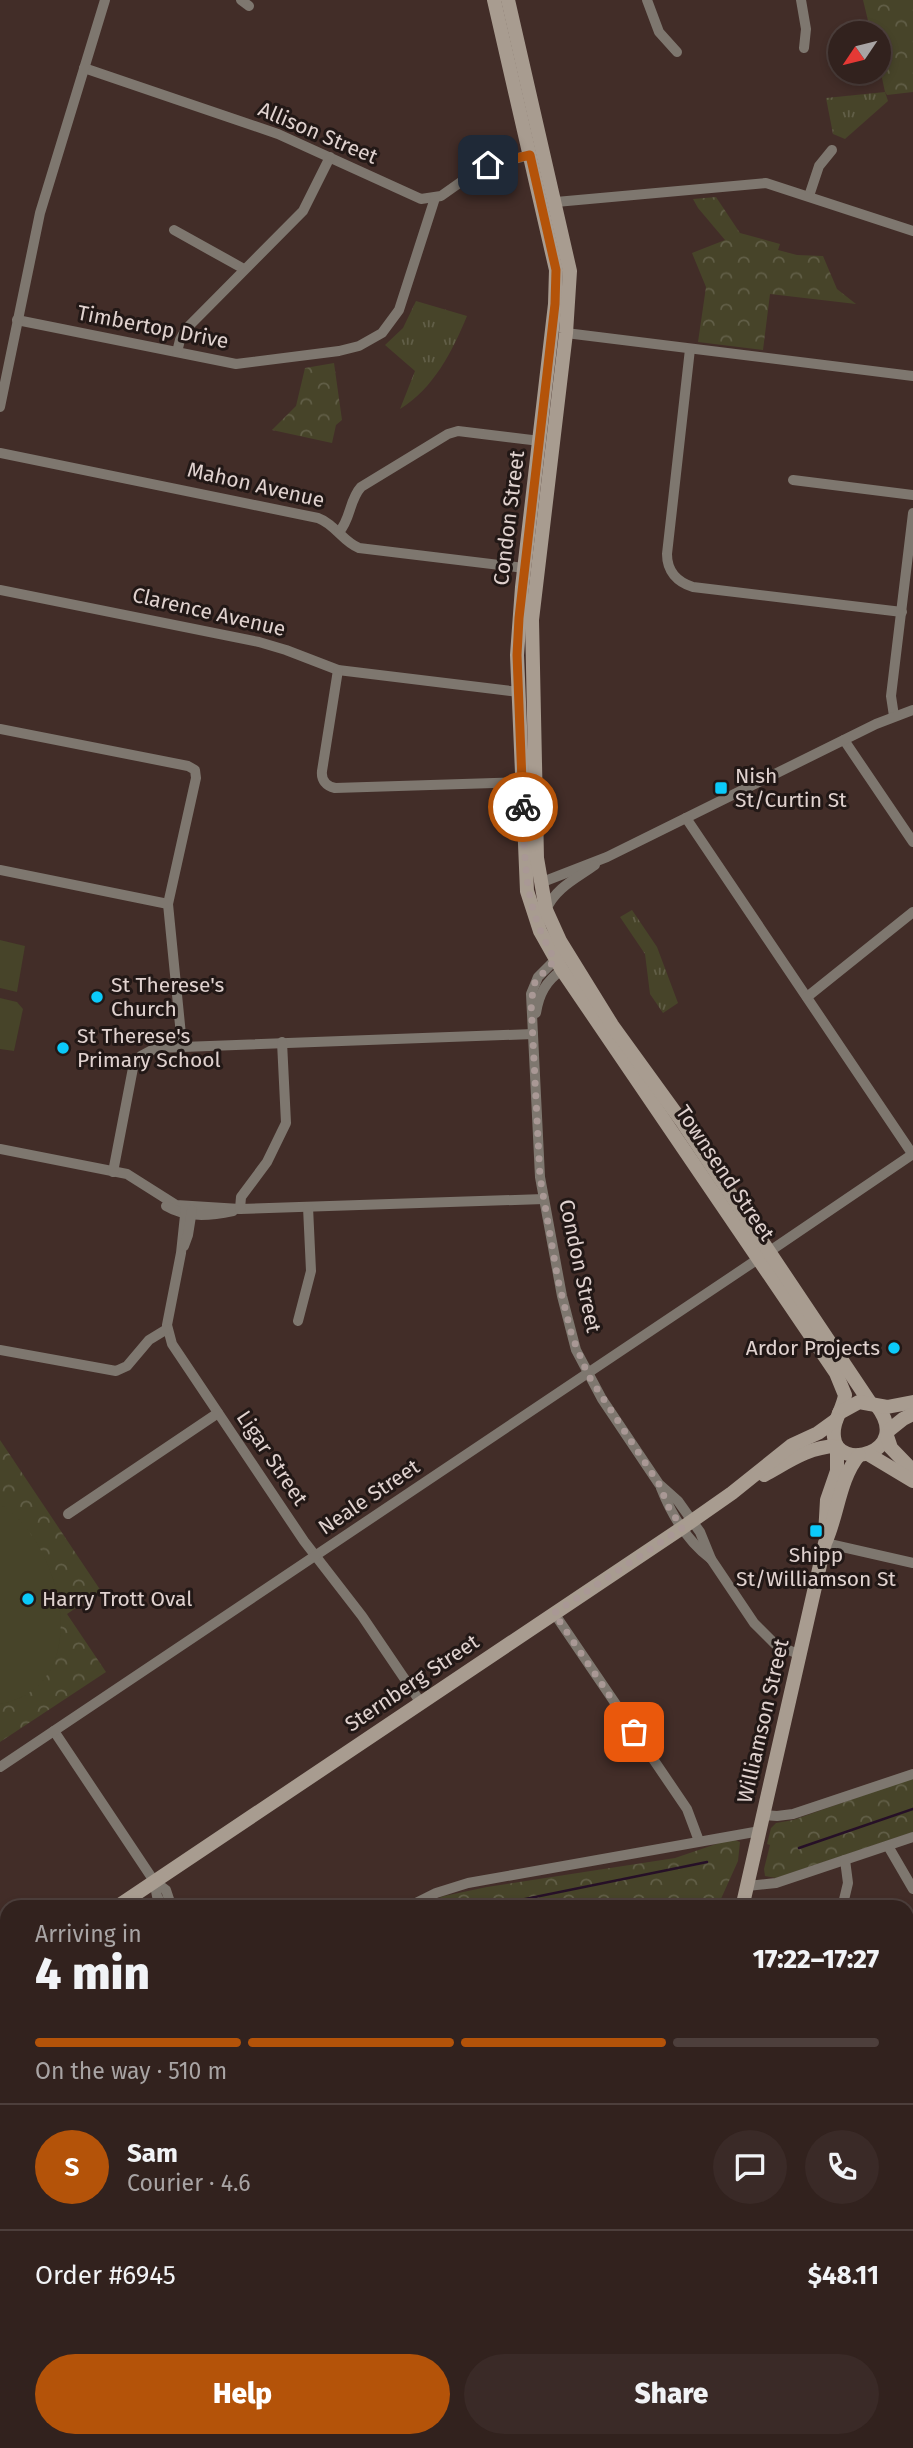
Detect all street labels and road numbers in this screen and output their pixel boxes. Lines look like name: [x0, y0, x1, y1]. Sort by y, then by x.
street label: Allison Street: [254, 96, 382, 170]
street label: Timbertop Drive: [75, 300, 231, 354]
street label: Condon Street: [488, 449, 530, 587]
street label: Mahon Avenue: [185, 457, 327, 513]
street label: Clarence Avenue: [130, 582, 288, 642]
street label: Townsend Street: [670, 1100, 780, 1246]
street label: Condon Street: [553, 1197, 607, 1335]
street label: Ligar Street: [231, 1406, 313, 1511]
street label: Neale Street: [313, 1453, 425, 1540]
street label: Sternberg Street: [340, 1628, 484, 1737]
street label: Williamson Street: [731, 1636, 795, 1806]

